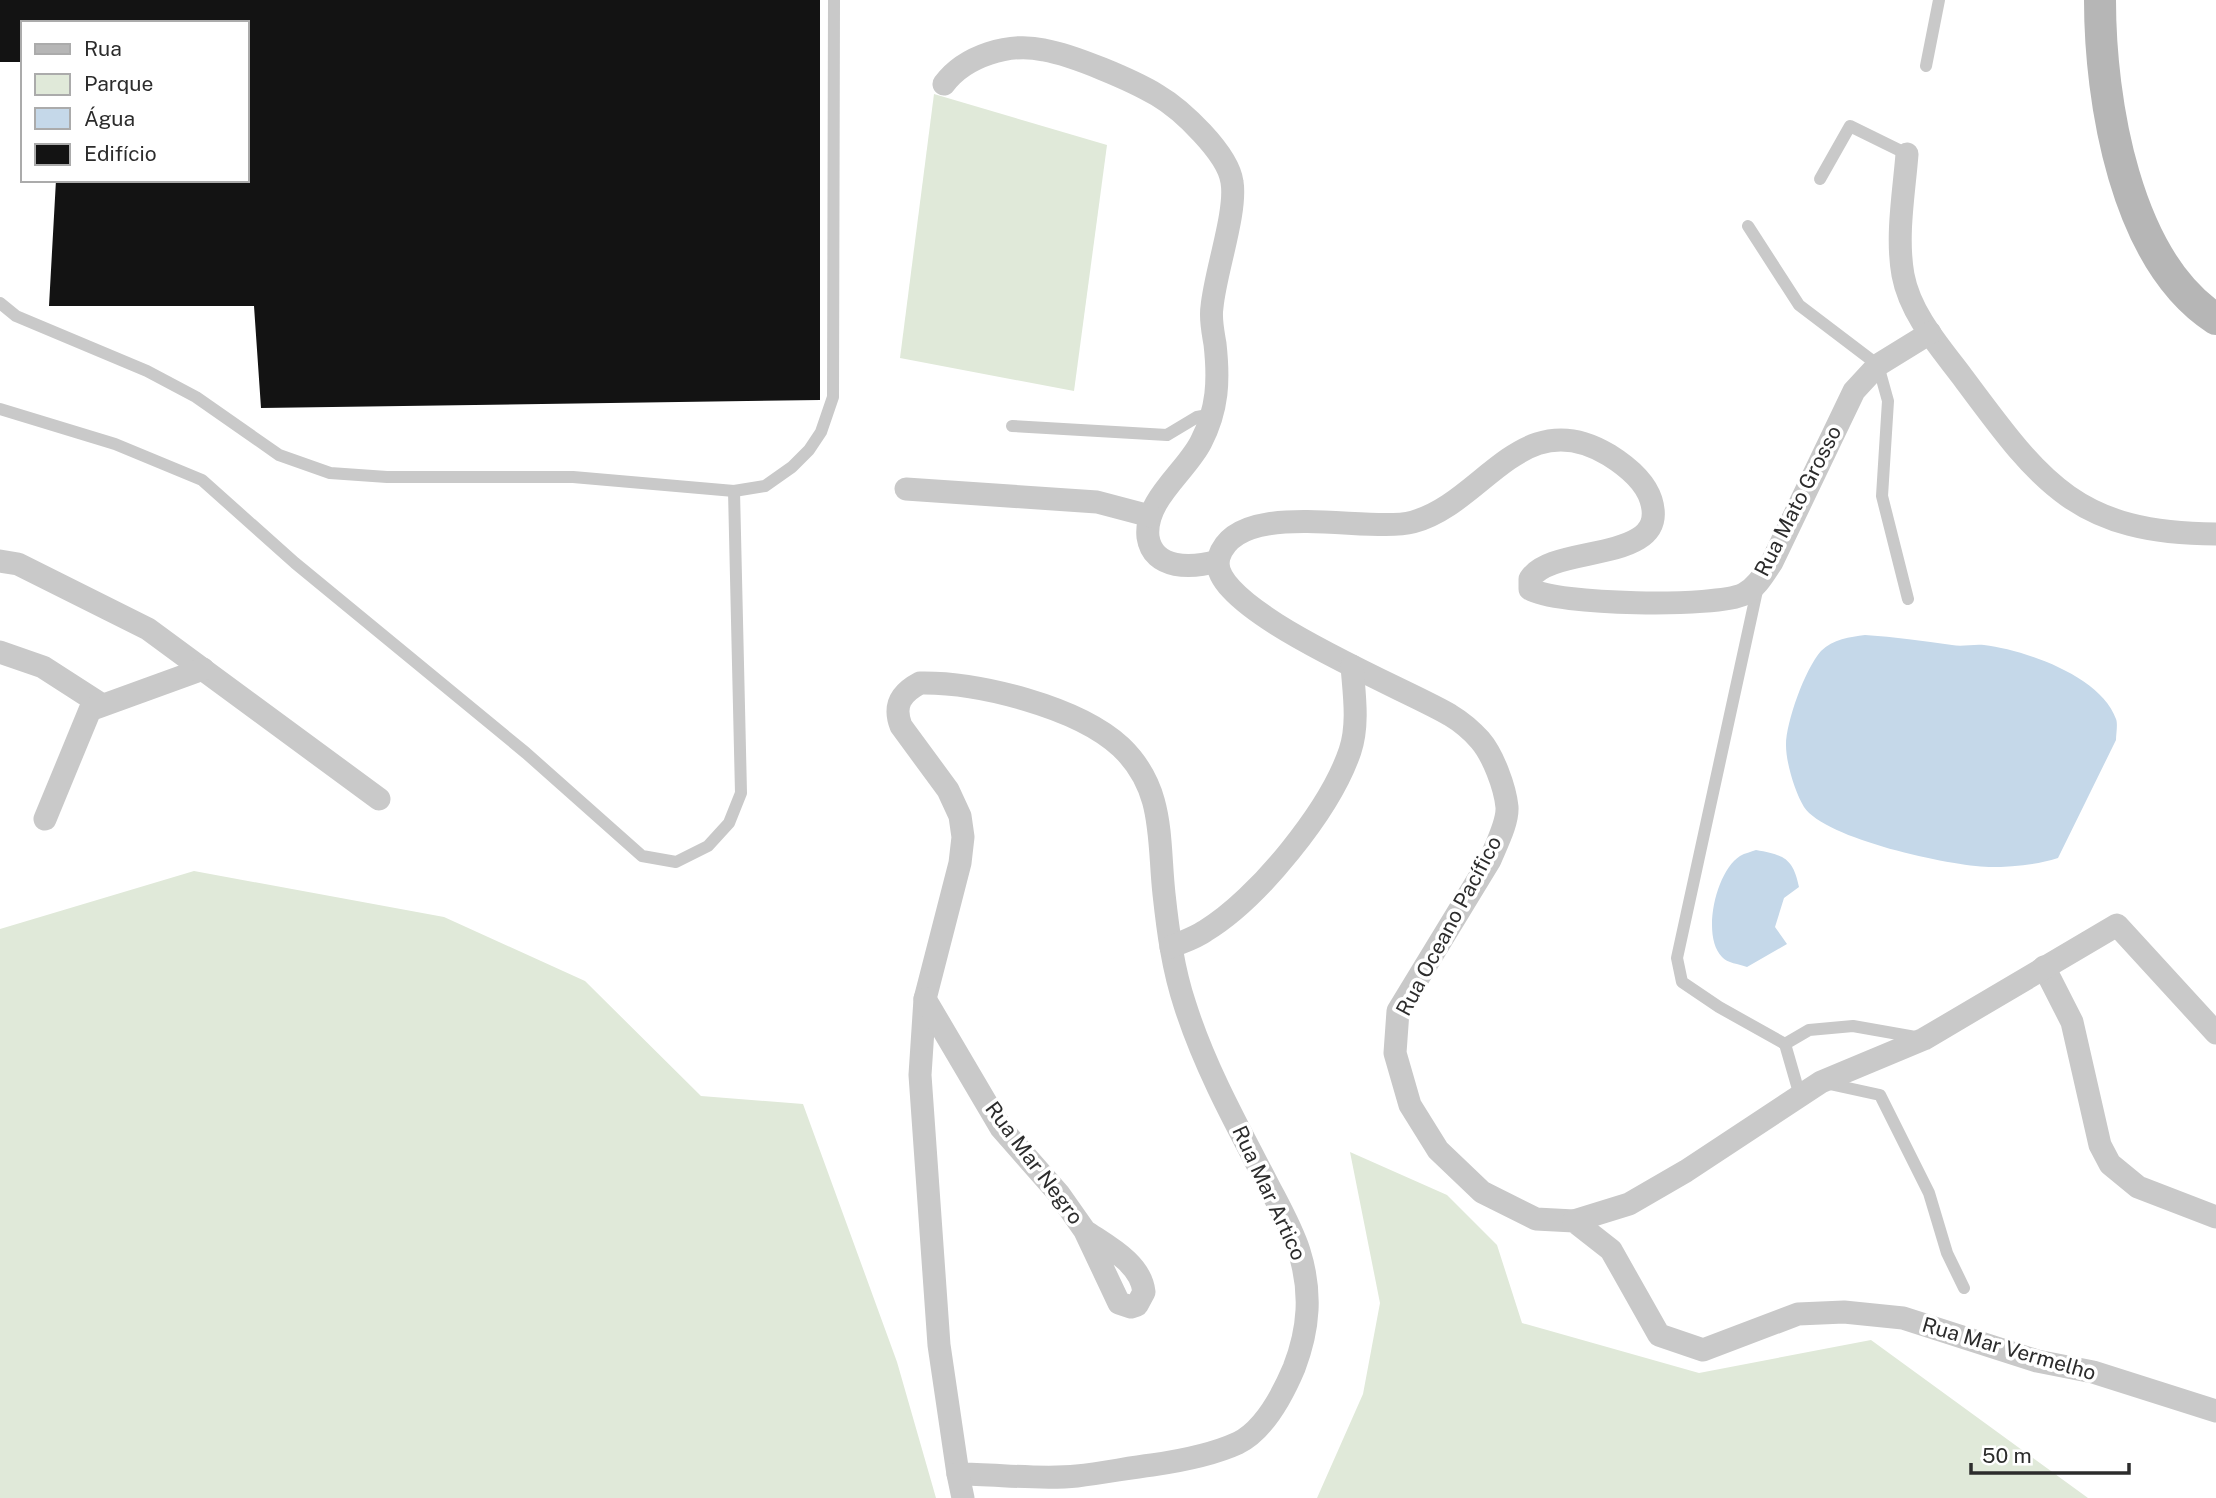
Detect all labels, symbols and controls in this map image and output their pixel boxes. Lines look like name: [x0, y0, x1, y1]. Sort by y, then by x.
legend: [21, 21, 248, 182]
text: Rua: [84, 36, 122, 61]
text: Parque: [84, 71, 153, 96]
text: Água: [84, 106, 135, 131]
text: Edifício: [84, 141, 157, 166]
street label: Rua Mato Grosso: [1749, 421, 1846, 580]
street label: Rua Oceano Pacífico: [1391, 832, 1506, 1020]
street label: Rua Mar Negro: [980, 1097, 1089, 1229]
street label: Rua Mar Artico: [1227, 1121, 1312, 1264]
street label: Rua Mar Vermelho: [1919, 1312, 2099, 1385]
scale bar: [1971, 1432, 2128, 1476]
text: 50 m: [1982, 1443, 2032, 1468]

